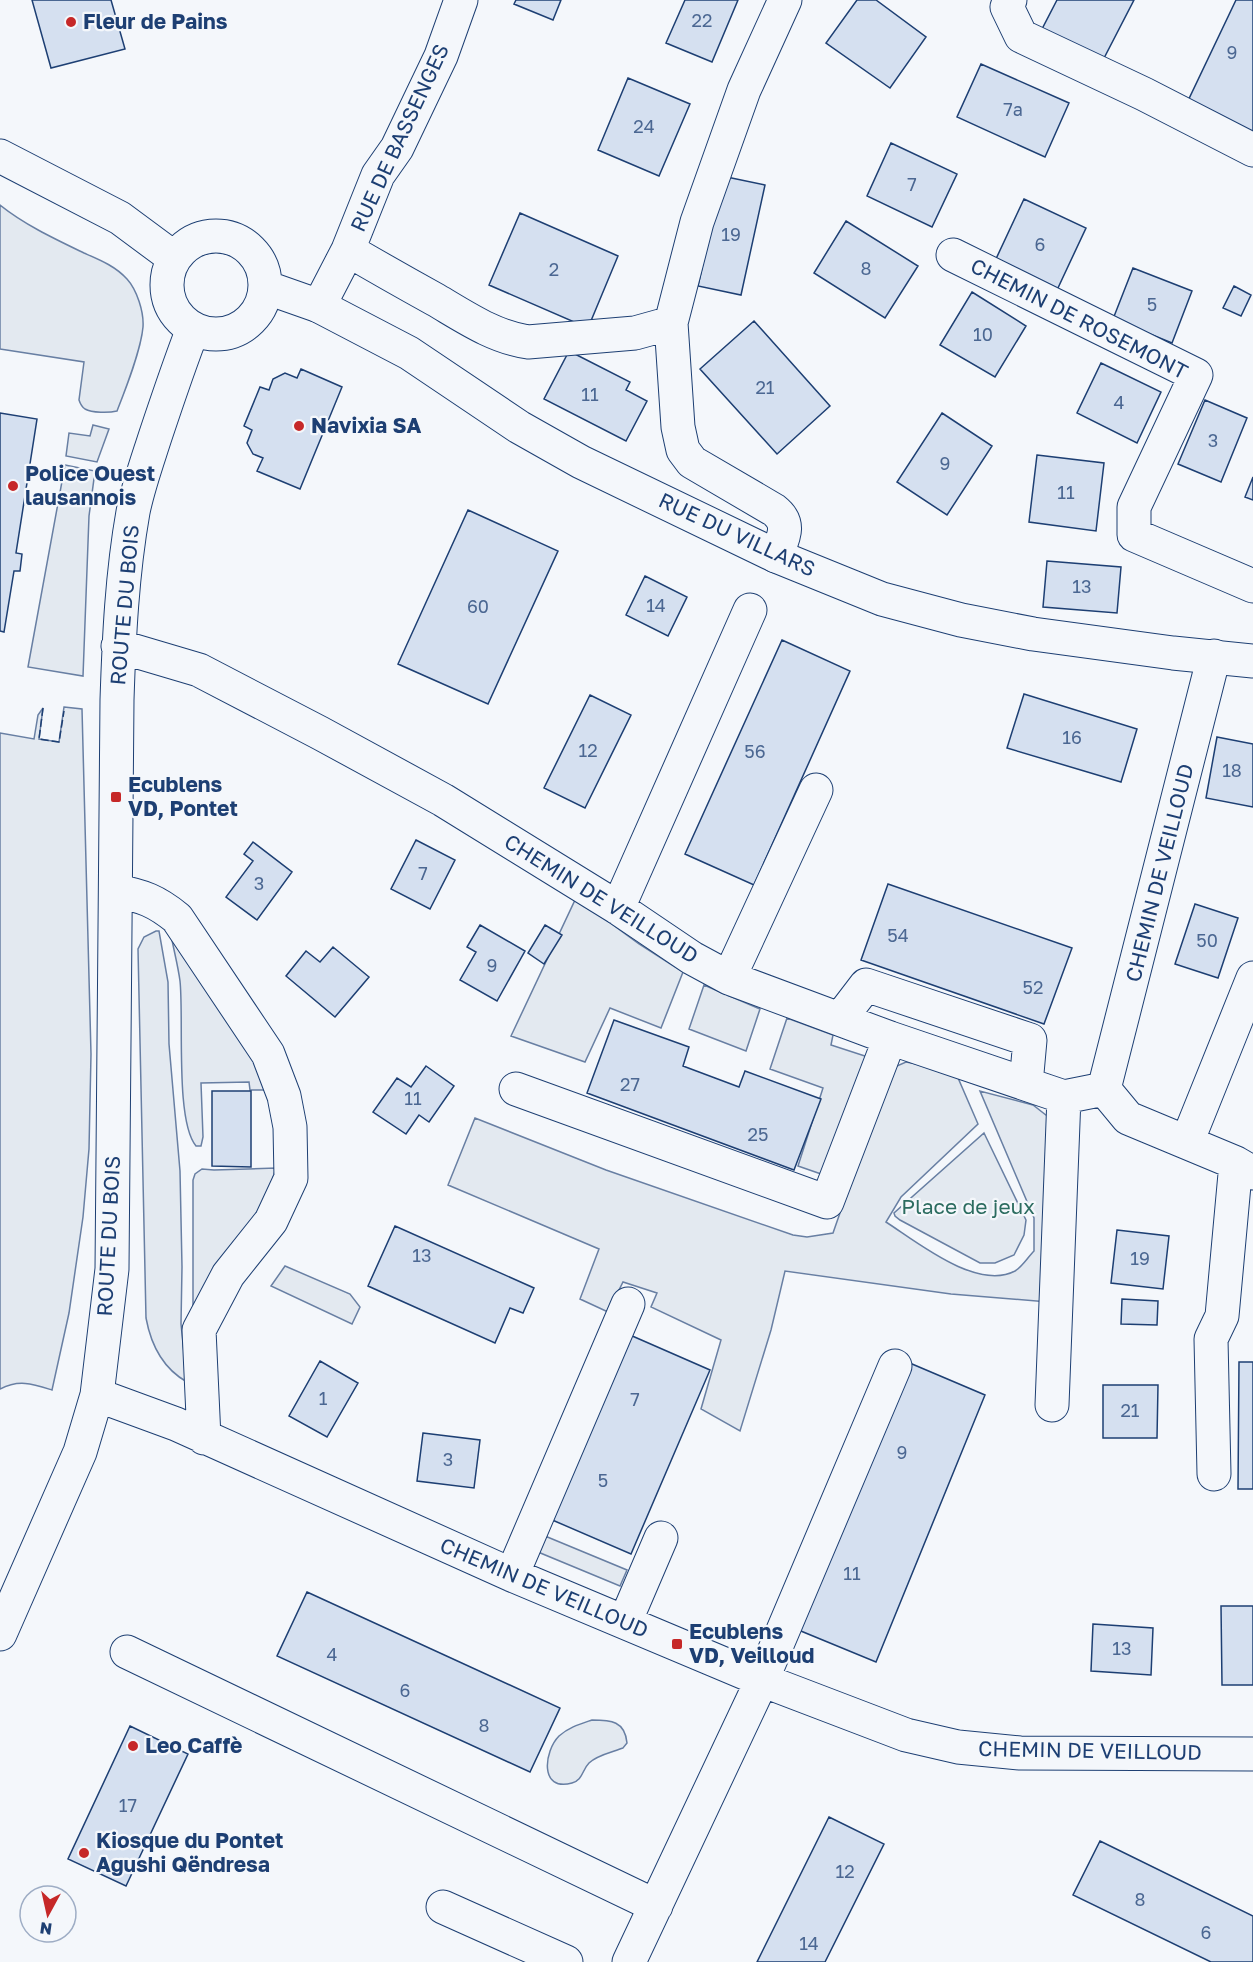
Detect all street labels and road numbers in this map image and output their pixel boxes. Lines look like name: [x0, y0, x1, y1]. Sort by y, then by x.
street label: RUE DE BASSENGES: [344, 39, 454, 236]
street label: CHEMIN DE ROSEMONT: [966, 252, 1192, 384]
street label: RUE DU VILLARS: [655, 486, 820, 582]
street label: ROUTE DU BOIS: [104, 524, 144, 686]
street label: CHEMIN DE VEILLOUD: [1119, 761, 1199, 984]
street label: CHEMIN DE VEILLOUD: [500, 828, 703, 968]
street label: ROUTE DU BOIS: [91, 1155, 125, 1317]
street label: CHEMIN DE VEILLOUD: [436, 1531, 652, 1643]
street label: CHEMIN DE VEILLOUD: [978, 1735, 1202, 1765]

